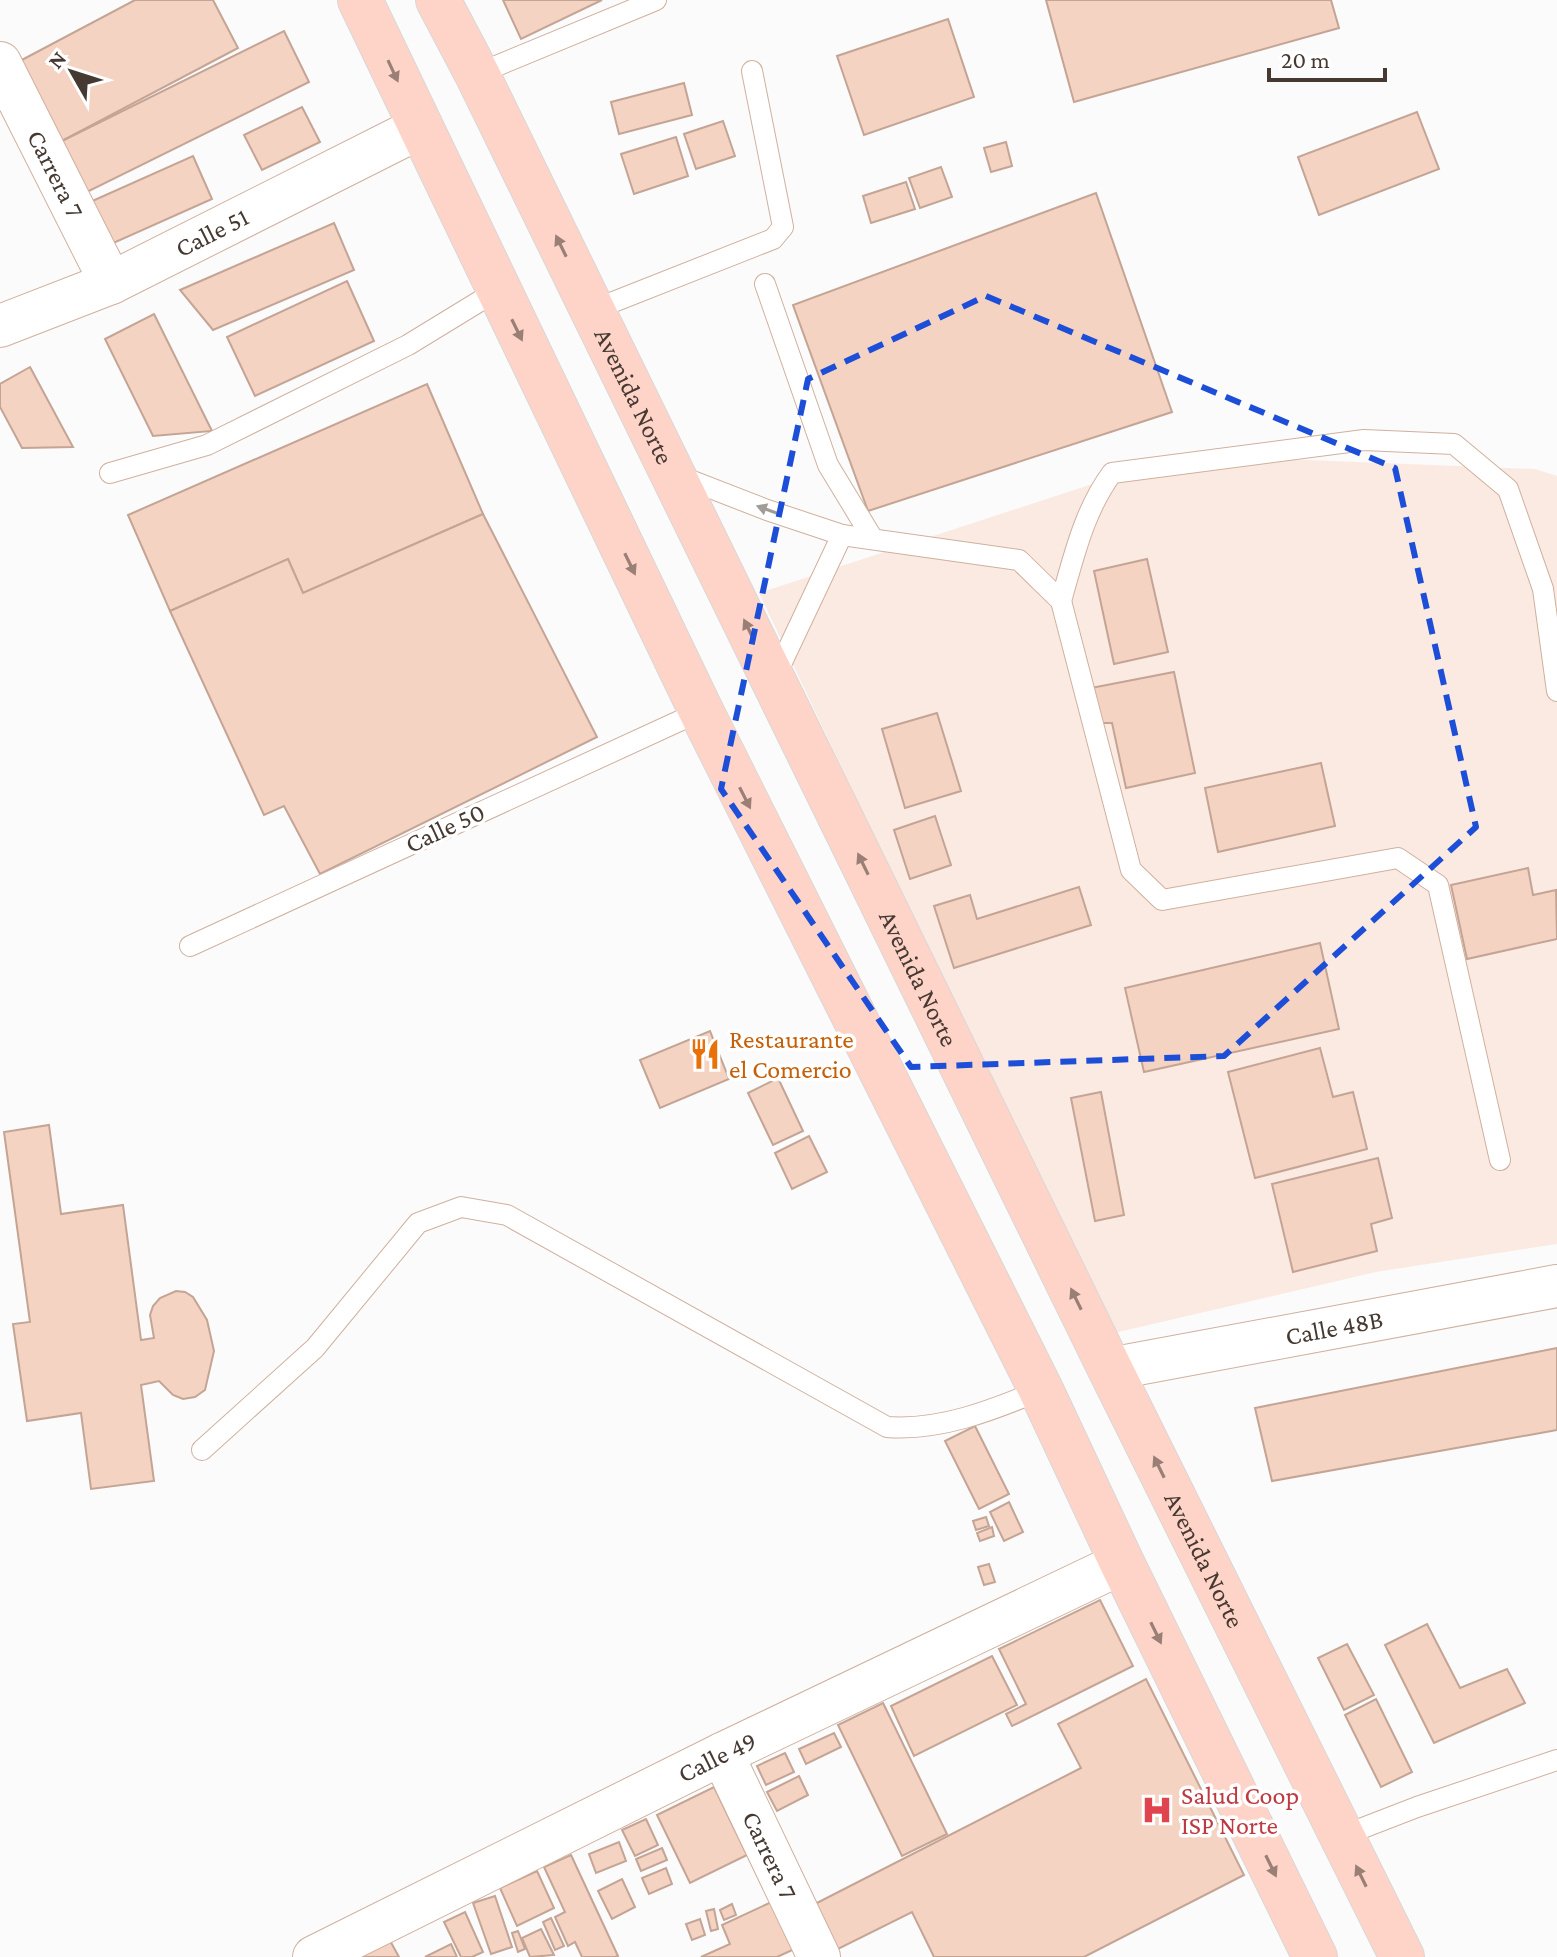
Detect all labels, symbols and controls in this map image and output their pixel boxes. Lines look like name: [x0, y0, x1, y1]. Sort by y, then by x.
north arrow: [32, 32, 112, 112]
scale bar: [1269, 32, 1385, 82]
text: N: [42, 46, 71, 73]
text: 20 m: [1281, 46, 1330, 73]
one-way arrow: [386, 59, 399, 82]
street label: Carrera 7: [22, 125, 90, 222]
street label: Calle 51: [171, 202, 253, 263]
one-way arrow: [554, 234, 568, 257]
one-way arrow: [510, 319, 524, 342]
street label: Avenida Norte: [589, 323, 680, 469]
one-way arrow: [756, 504, 780, 516]
one-way arrow: [623, 553, 637, 576]
one-way arrow: [742, 619, 756, 642]
one-way arrow: [738, 786, 751, 809]
street label: Calle 50: [401, 797, 489, 859]
one-way arrow: [856, 852, 870, 876]
street label: Avenida Norte: [873, 905, 964, 1051]
place label: Restaurante el Comercio: [729, 1025, 854, 1084]
restaurant icon: Restaurante el Comercio: [688, 1037, 722, 1071]
one-way arrow: [1069, 1287, 1083, 1310]
street label: Calle 48B: [1283, 1304, 1385, 1351]
one-way arrow: [1152, 1455, 1165, 1478]
street label: Avenida Norte: [1159, 1487, 1251, 1632]
one-way arrow: [1150, 1621, 1163, 1644]
street label: Calle 49: [673, 1725, 761, 1788]
place label: Salud Coop ISP Norte: [1181, 1781, 1299, 1840]
hospital icon: Salud Coop ISP Norte: [1140, 1793, 1174, 1827]
street label: Carrera 7: [737, 1806, 804, 1904]
one-way arrow: [1264, 1855, 1278, 1878]
one-way arrow: [1354, 1864, 1368, 1887]

